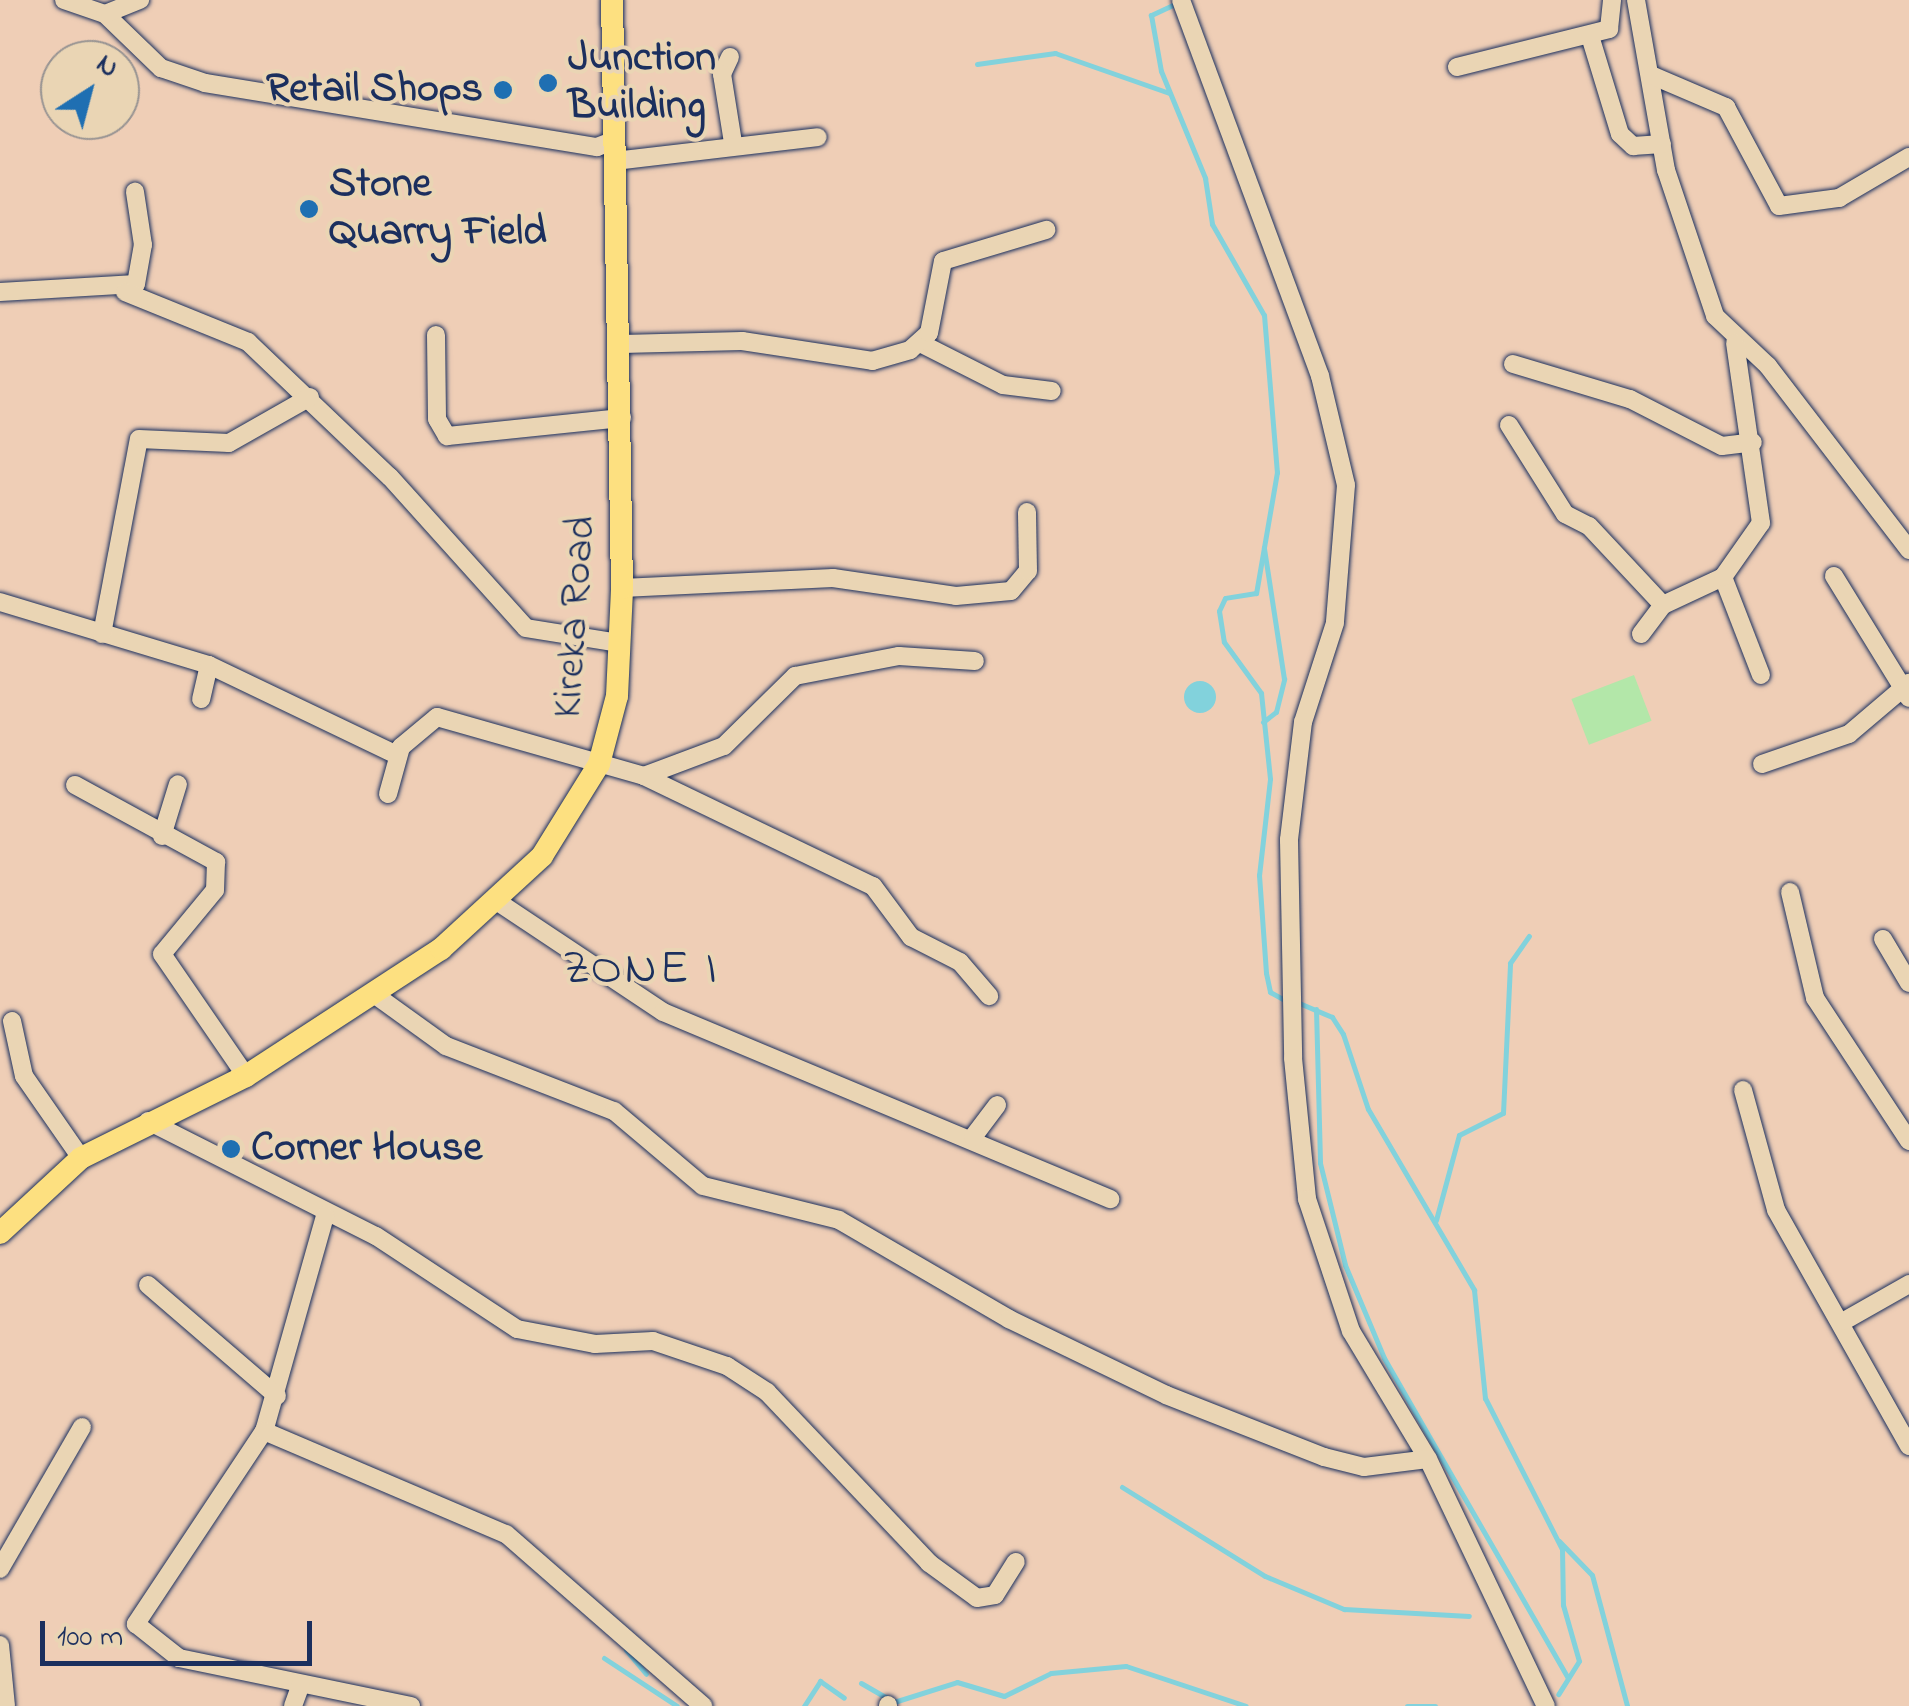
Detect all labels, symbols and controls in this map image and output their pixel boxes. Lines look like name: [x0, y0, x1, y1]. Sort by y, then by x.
place label: Junction Building: [568, 34, 716, 132]
north arrow: [40, 40, 140, 140]
text: N: [87, 45, 126, 89]
place label: Retail Shops: [266, 65, 483, 115]
marker: Junction Building: [537, 72, 559, 94]
marker: Retail Shops: [492, 79, 514, 101]
place label: Stone Quarry Field: [329, 160, 547, 258]
marker: Stone Quarry Field: [298, 198, 320, 220]
street label: Kireka Road: [544, 514, 608, 720]
district label: ZONE I: [563, 942, 719, 1000]
place label: Corner House: [251, 1124, 482, 1174]
marker: Corner House: [220, 1138, 242, 1160]
scale bar: [45, 1601, 318, 1663]
text: 100 m: [57, 1616, 123, 1660]

